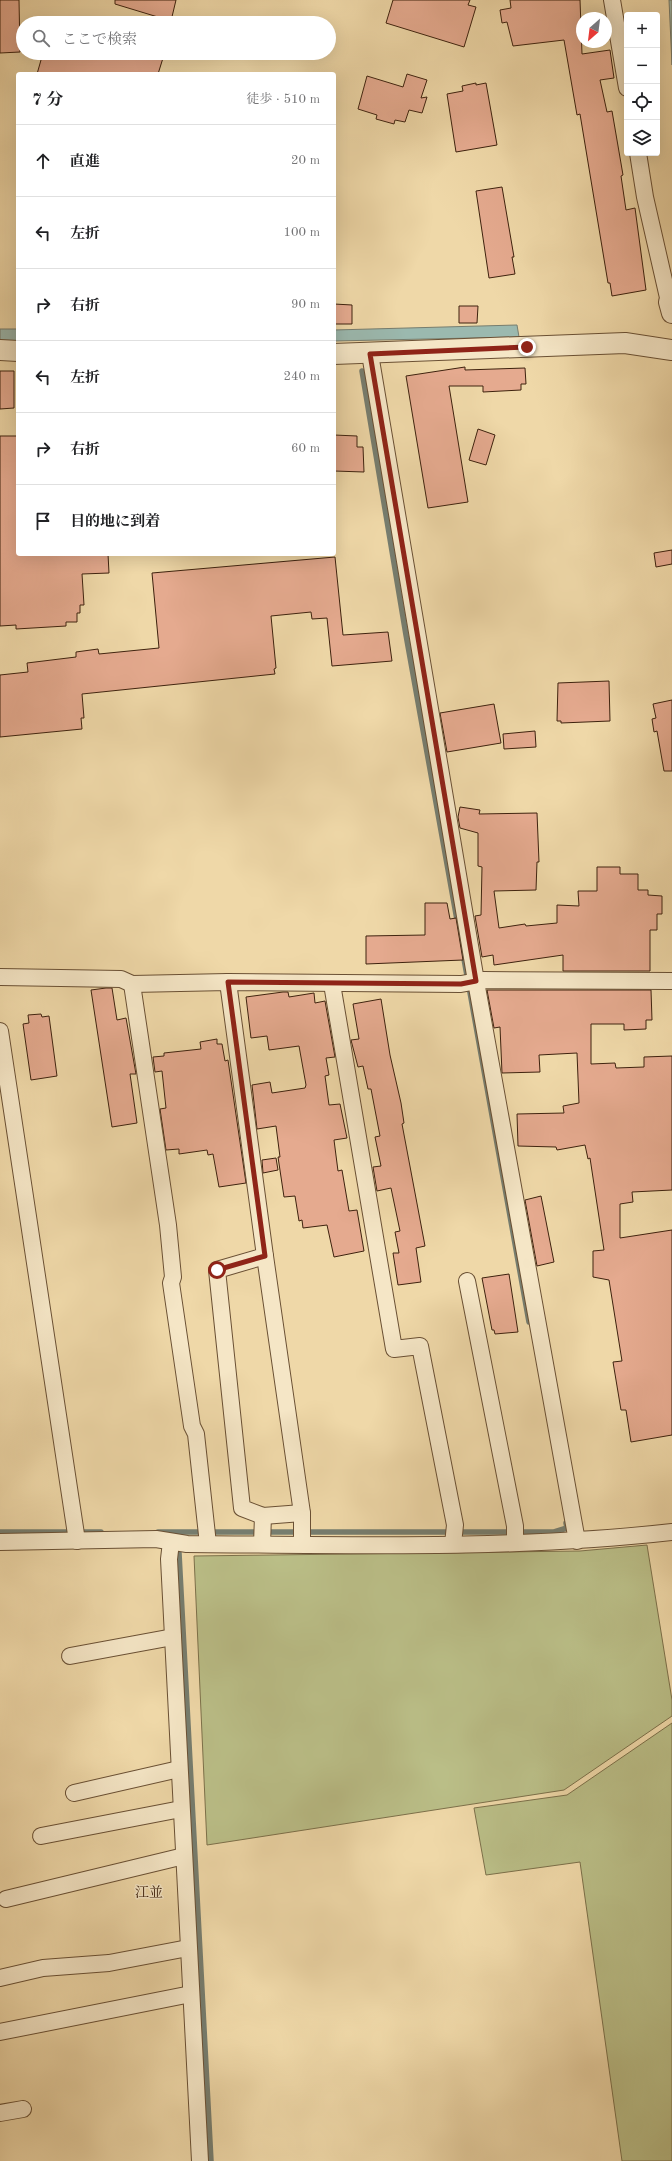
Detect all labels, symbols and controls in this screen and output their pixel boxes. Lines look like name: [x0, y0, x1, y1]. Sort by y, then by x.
north arrow: [576, 12, 612, 48]
map controls: [624, 12, 660, 156]
button: +: [624, 12, 660, 48]
search box: [16, 16, 336, 60]
icon: search: [30, 27, 52, 49]
text: ここで検索: [62, 33, 137, 48]
button: −: [624, 48, 660, 84]
button: locate: [624, 84, 660, 120]
text: 7 分: [32, 92, 64, 109]
text: 徒歩 · 510 m: [246, 93, 320, 106]
button: layers: [624, 120, 660, 156]
icon: ahead: [32, 150, 54, 172]
text: 20 m: [291, 154, 320, 167]
text: 直進: [70, 155, 100, 170]
icon: left: [32, 222, 54, 244]
text: 100 m: [283, 226, 320, 239]
text: 左折: [70, 227, 100, 242]
icon: right: [32, 294, 54, 316]
text: 90 m: [291, 298, 320, 311]
text: 右折: [70, 299, 100, 314]
route end: [518, 338, 536, 356]
icon: left: [32, 366, 54, 388]
text: 240 m: [283, 370, 320, 383]
text: 左折: [70, 371, 100, 386]
icon: right: [32, 438, 54, 460]
text: 60 m: [291, 442, 320, 455]
text: 右折: [70, 443, 100, 458]
icon: arrive: [32, 510, 54, 532]
text: 目的地に到着: [70, 515, 160, 530]
route start: [208, 1261, 226, 1279]
district label: 江並: [135, 1885, 163, 1900]

